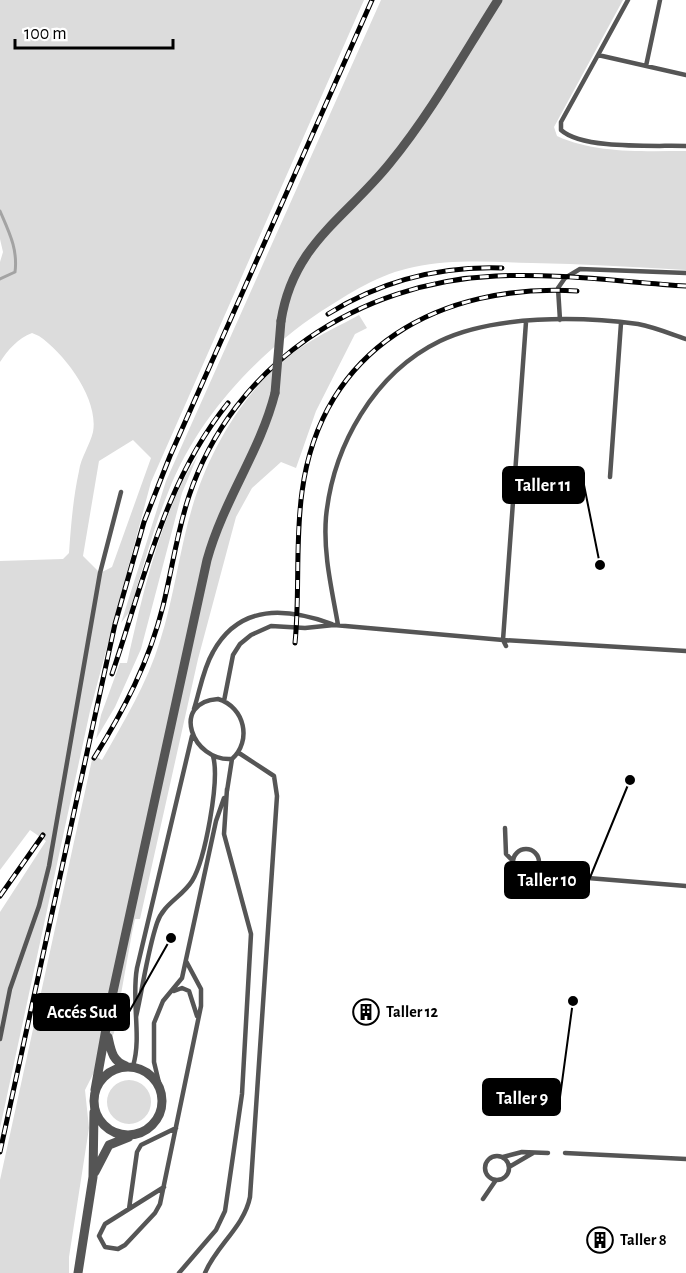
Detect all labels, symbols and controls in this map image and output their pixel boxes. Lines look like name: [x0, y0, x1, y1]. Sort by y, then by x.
scale bar: [15, 12, 172, 50]
text: 100 m: [24, 25, 67, 43]
callout: Taller 11: [503, 467, 584, 503]
text: Taller 11: [515, 477, 571, 495]
callout: Taller 10: [505, 862, 589, 898]
text: Taller 10: [517, 872, 577, 890]
callout: Accés Sud: [34, 994, 129, 1030]
building icon: Taller 12: [351, 997, 381, 1027]
text: Accés Sud: [47, 1004, 118, 1022]
place label: Taller 12: [386, 1004, 438, 1020]
callout: Taller 9: [483, 1079, 560, 1115]
text: Taller 9: [496, 1090, 548, 1108]
building icon: Taller 8: [585, 1225, 615, 1255]
place label: Taller 8: [620, 1232, 667, 1248]

